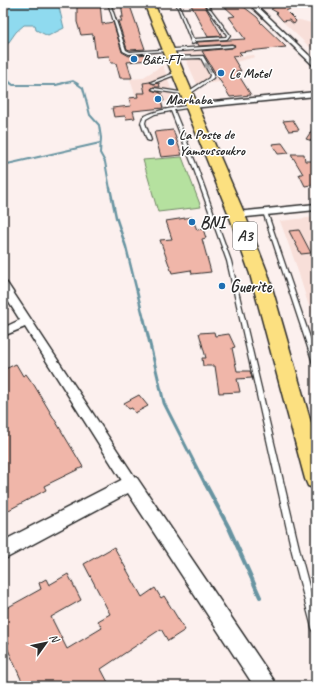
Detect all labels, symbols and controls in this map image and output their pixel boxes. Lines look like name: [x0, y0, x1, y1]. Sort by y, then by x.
place label: Bâti-FT: [142, 51, 184, 68]
marker: Bâti-FT: [129, 54, 139, 64]
one-way arrow: [204, 63, 211, 74]
place label: Le Motel: [229, 65, 273, 82]
marker: Le Motel: [216, 68, 226, 78]
place label: Marhaba: [166, 91, 213, 108]
marker: Marhaba: [153, 94, 163, 104]
place label: La Poste de Yamoussoukro: [179, 126, 246, 159]
marker: La Poste de Yamoussoukro: [166, 137, 176, 147]
place label: BNI: [200, 212, 229, 233]
marker: BNI: [187, 217, 197, 227]
road number: A3: [233, 222, 257, 250]
place label: Guerite: [230, 276, 273, 297]
marker: Guerite: [217, 281, 227, 291]
north arrow: [26, 623, 66, 663]
text: N: [47, 631, 63, 646]

